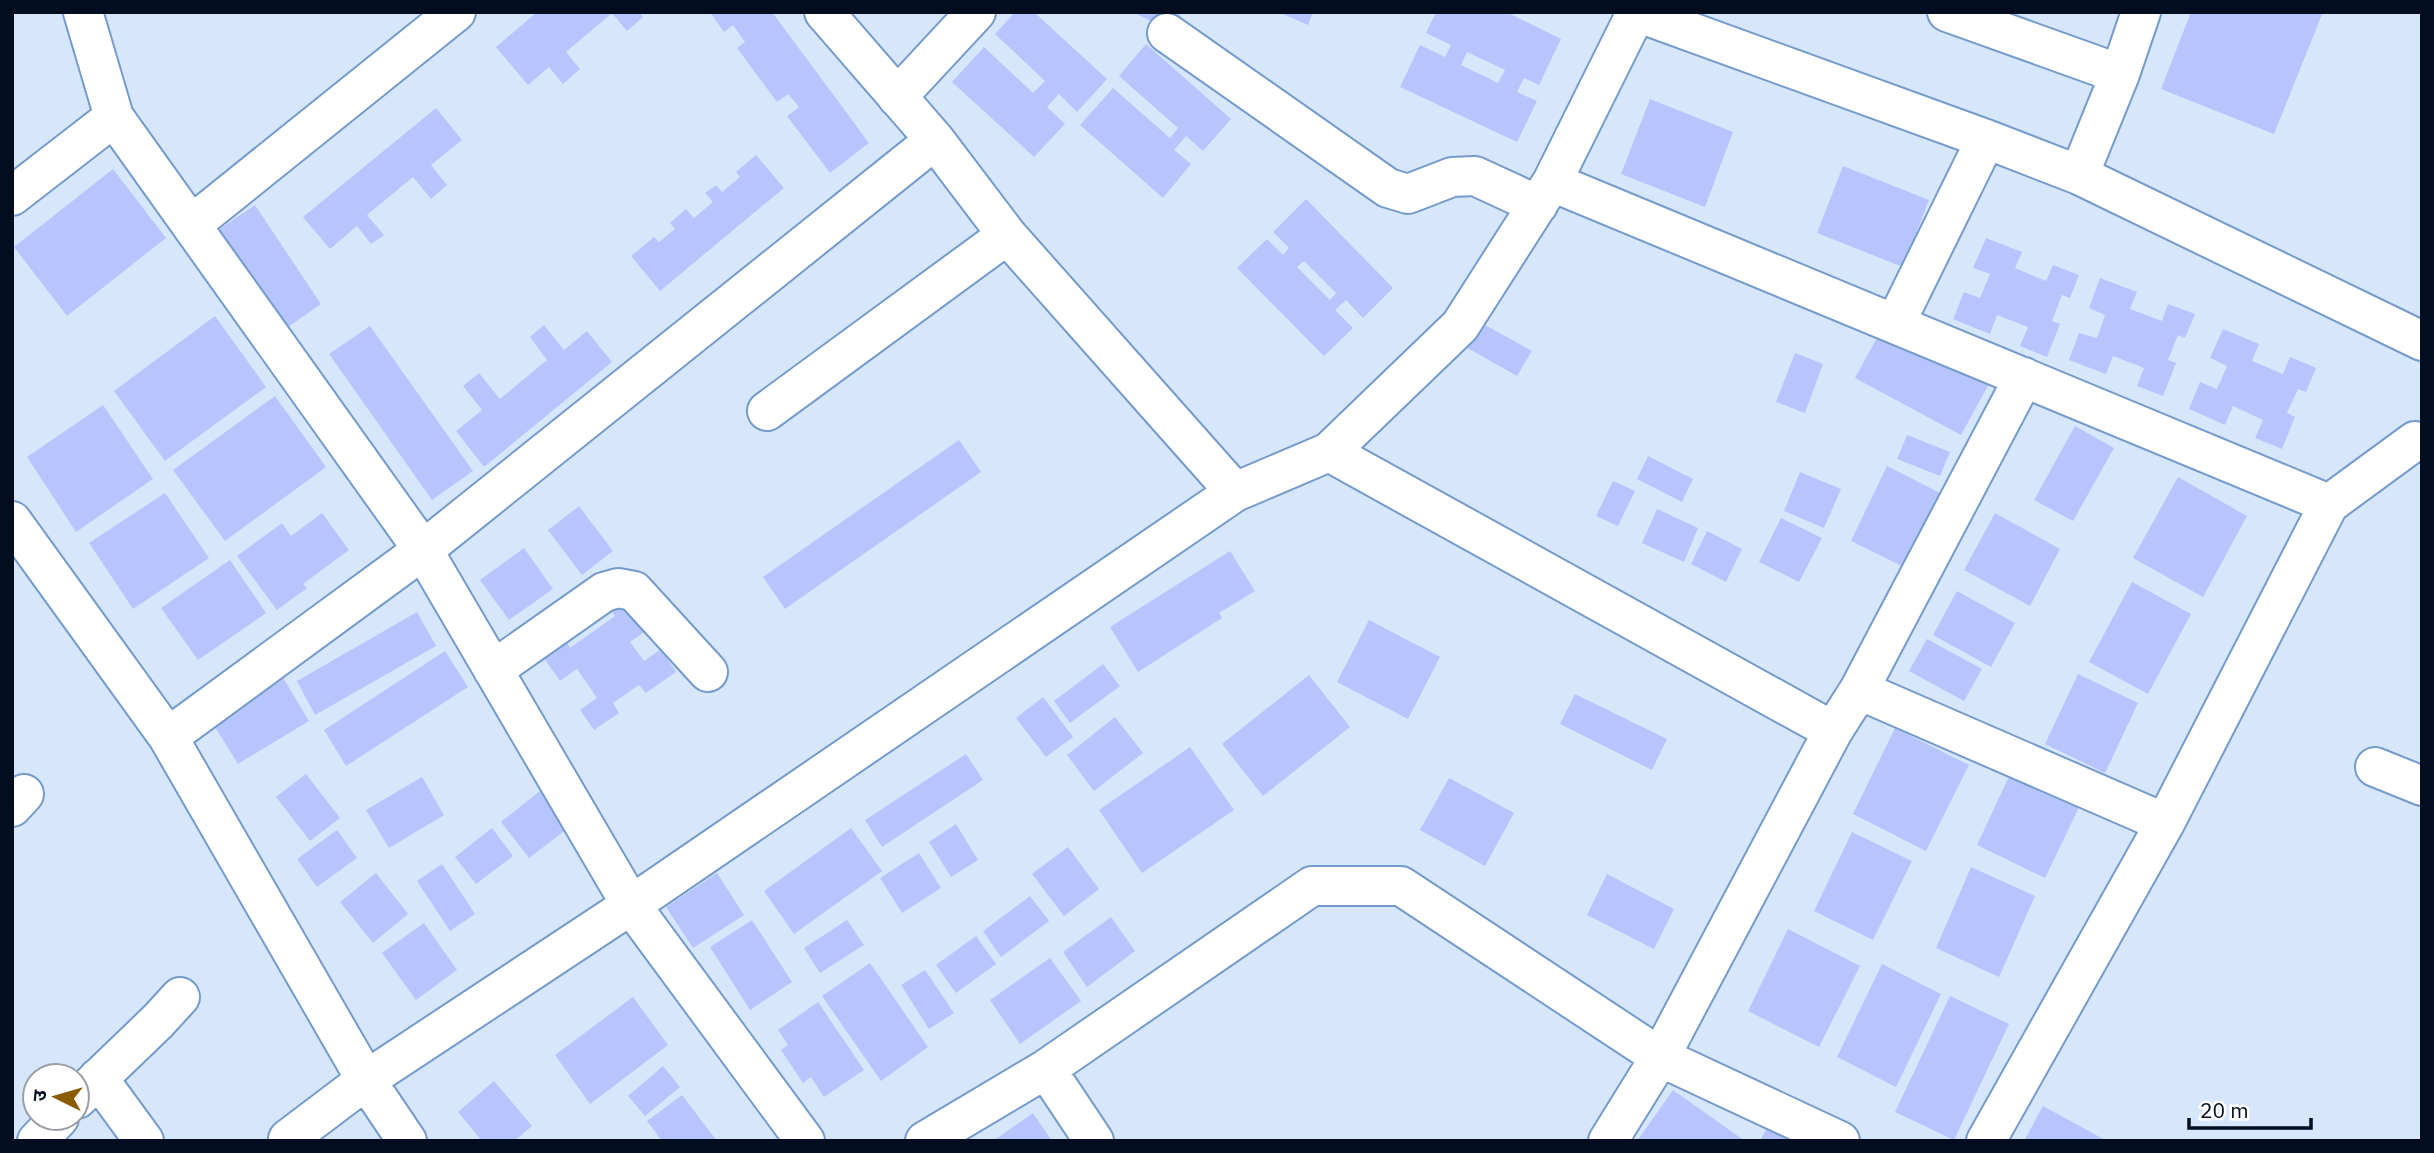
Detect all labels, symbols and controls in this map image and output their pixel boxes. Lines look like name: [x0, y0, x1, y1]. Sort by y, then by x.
north arrow: [21, 1062, 91, 1132]
scale bar: [2189, 1086, 2312, 1130]
text: उ: [27, 1088, 52, 1102]
text: 20 m: [2200, 1096, 2249, 1124]

